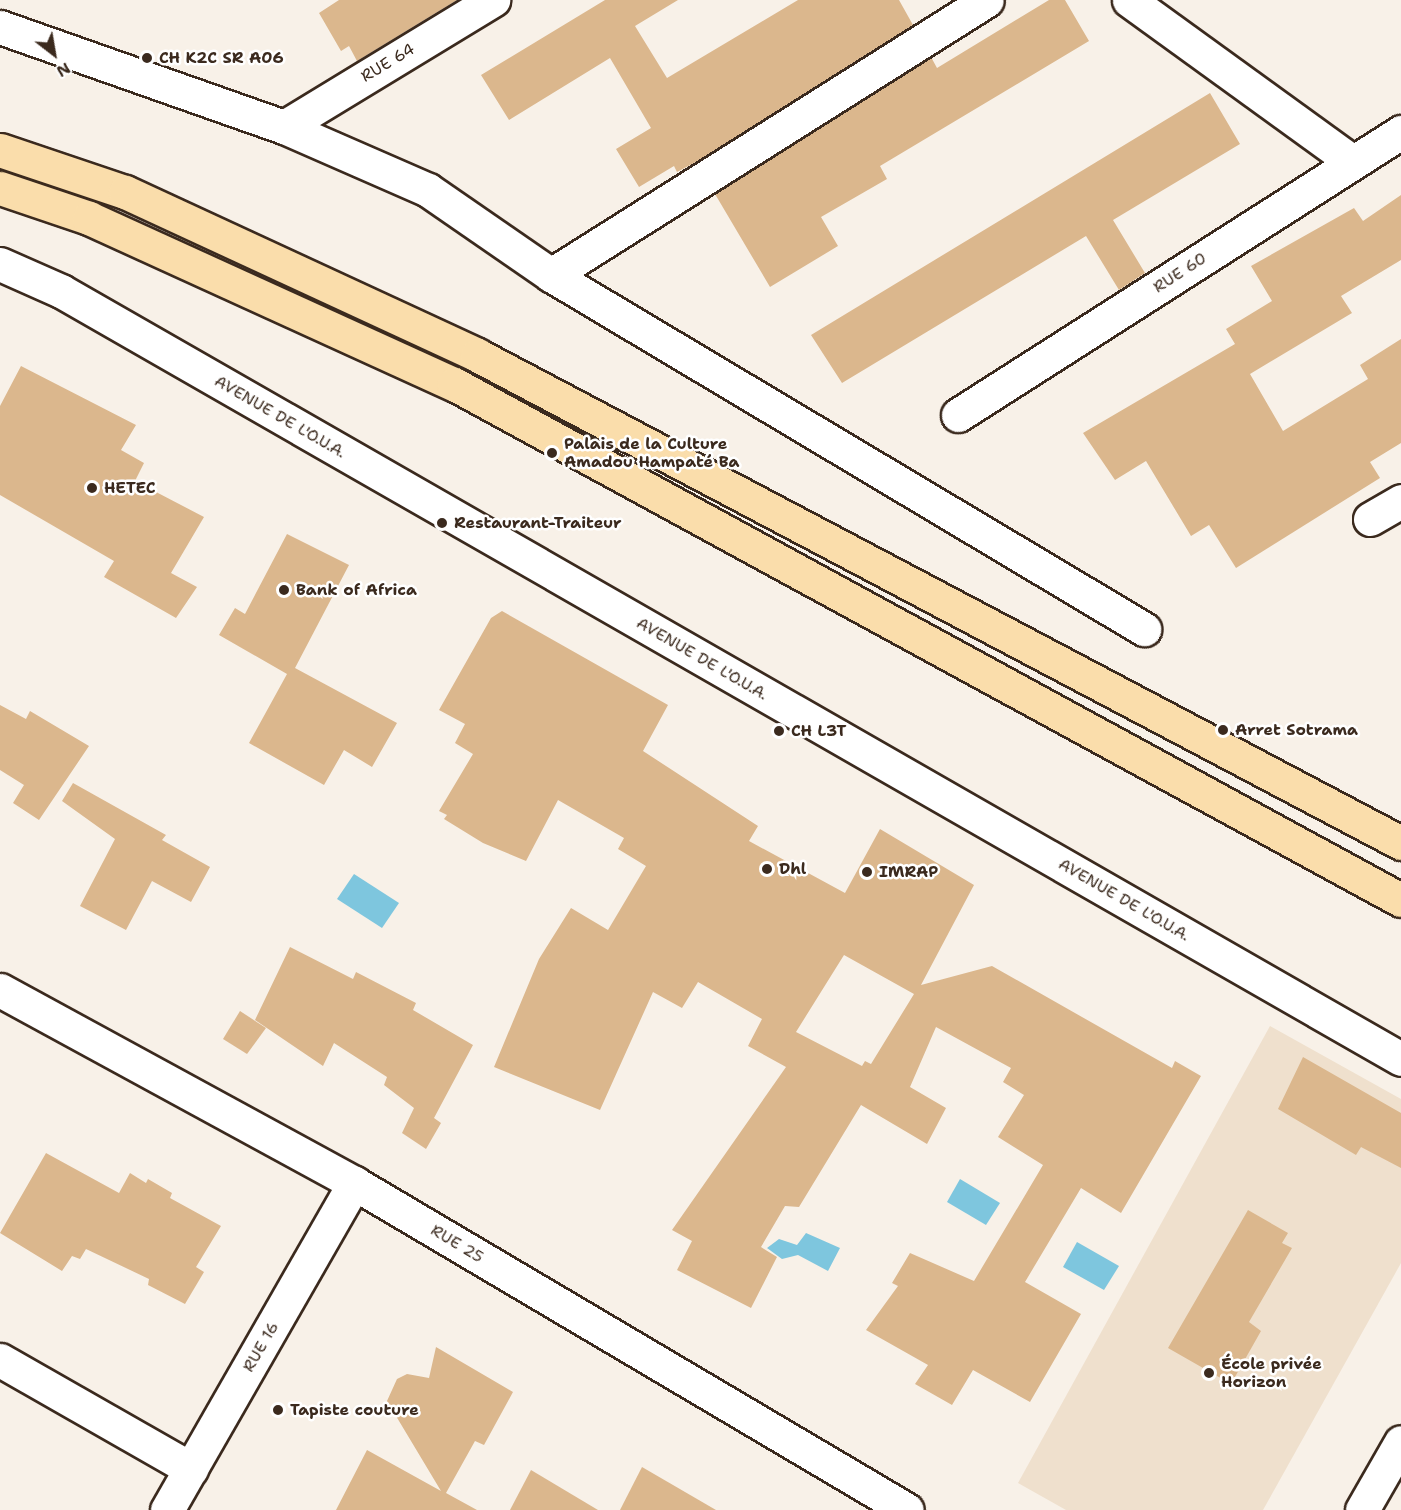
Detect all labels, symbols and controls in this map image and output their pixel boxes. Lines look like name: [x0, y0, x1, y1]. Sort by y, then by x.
north arrow: [24, 24, 84, 84]
street label: RUE 64: [358, 40, 418, 86]
place label: CH K2C SR A06: [159, 48, 284, 68]
marker: CH K2C SR A06: [140, 51, 154, 65]
text: N: [53, 58, 74, 82]
street label: RUE 60: [1150, 249, 1210, 297]
street label: AVENUE DE L'O.U.A.: [211, 372, 349, 462]
place label: Palais de la Culture Amadou Hampaté Ba: [564, 434, 739, 472]
marker: Palais de la Culture Amadou Hampaté Ba: [545, 446, 559, 460]
place label: HETEC: [104, 478, 155, 498]
marker: HETEC: [85, 481, 99, 495]
place label: Restaurant-Traiteur: [454, 513, 622, 533]
marker: Restaurant-Traiteur: [435, 516, 449, 530]
place label: Bank of Africa: [296, 580, 417, 600]
marker: Bank of Africa: [277, 583, 291, 597]
street label: AVENUE DE L'O.U.A.: [633, 614, 771, 704]
place label: Arret Sotrama: [1235, 720, 1358, 740]
place label: CH L3T: [791, 721, 846, 741]
marker: Arret Sotrama: [1216, 723, 1230, 737]
marker: CH L3T: [772, 724, 786, 738]
street label: AVENUE DE L'O.U.A.: [1055, 855, 1193, 945]
place label: Dhl: [779, 859, 806, 879]
marker: Dhl: [760, 862, 774, 876]
place label: IMRAP: [879, 862, 938, 882]
marker: IMRAP: [860, 865, 874, 879]
street label: RUE 25: [427, 1221, 487, 1267]
street label: RUE 16: [239, 1318, 283, 1376]
place label: École privée Horizon: [1221, 1354, 1322, 1392]
marker: École privée Horizon: [1202, 1366, 1216, 1380]
place label: Tapiste couture: [290, 1400, 419, 1420]
marker: Tapiste couture: [271, 1403, 285, 1417]

